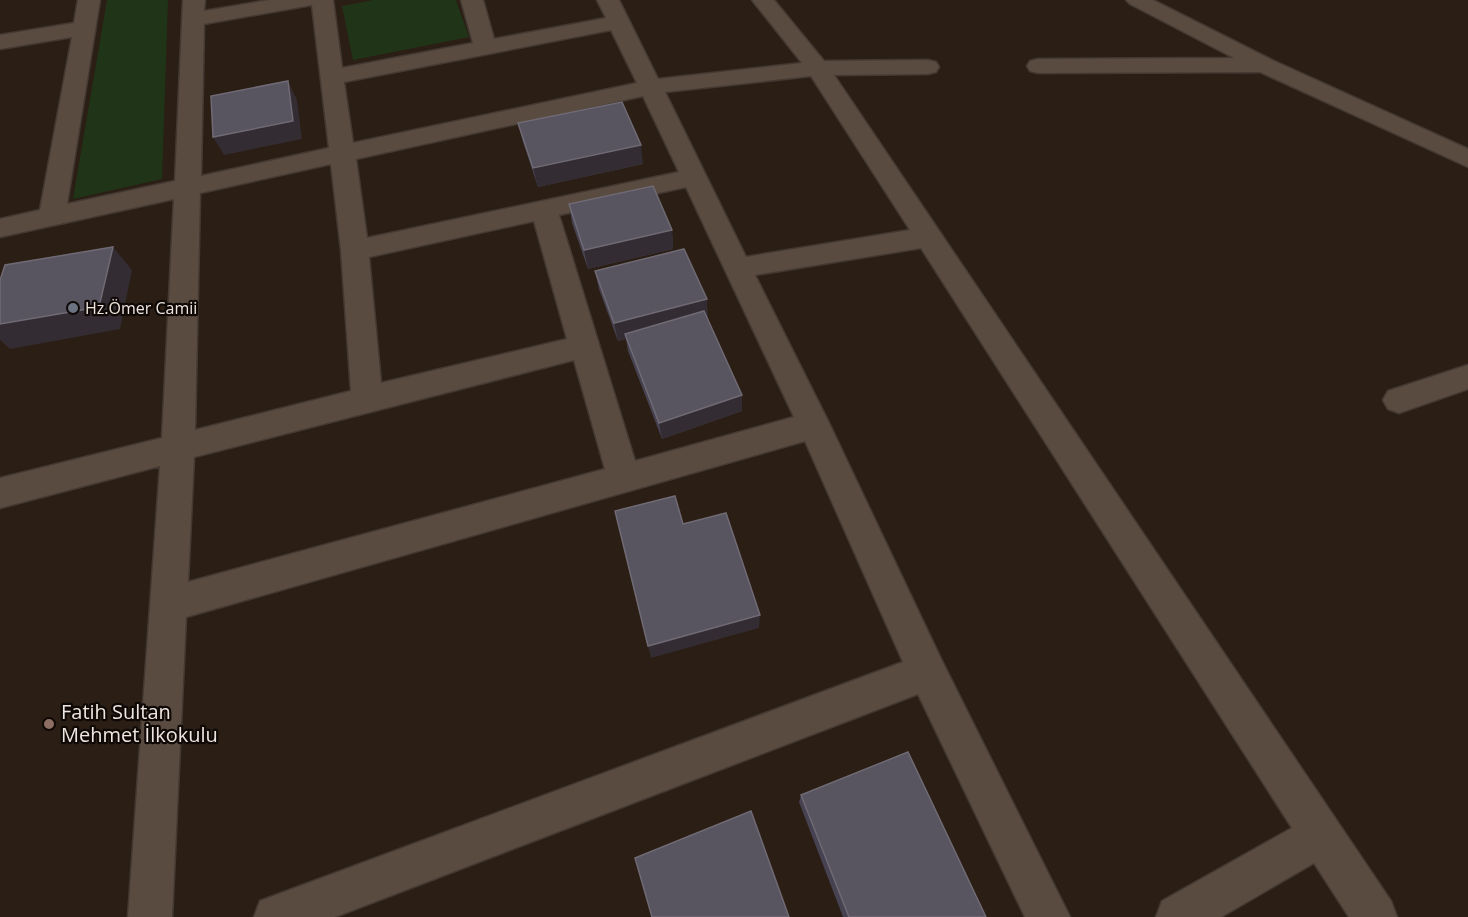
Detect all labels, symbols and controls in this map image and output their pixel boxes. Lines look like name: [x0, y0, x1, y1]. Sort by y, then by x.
place label: Hz.Ömer Camii: [85, 297, 197, 319]
marker: Hz.Ömer Camii: [66, 301, 80, 315]
place label: Fatih Sultan Mehmet İlkokulu: [61, 698, 218, 748]
marker: Fatih Sultan Mehmet İlkokulu: [42, 717, 56, 731]

